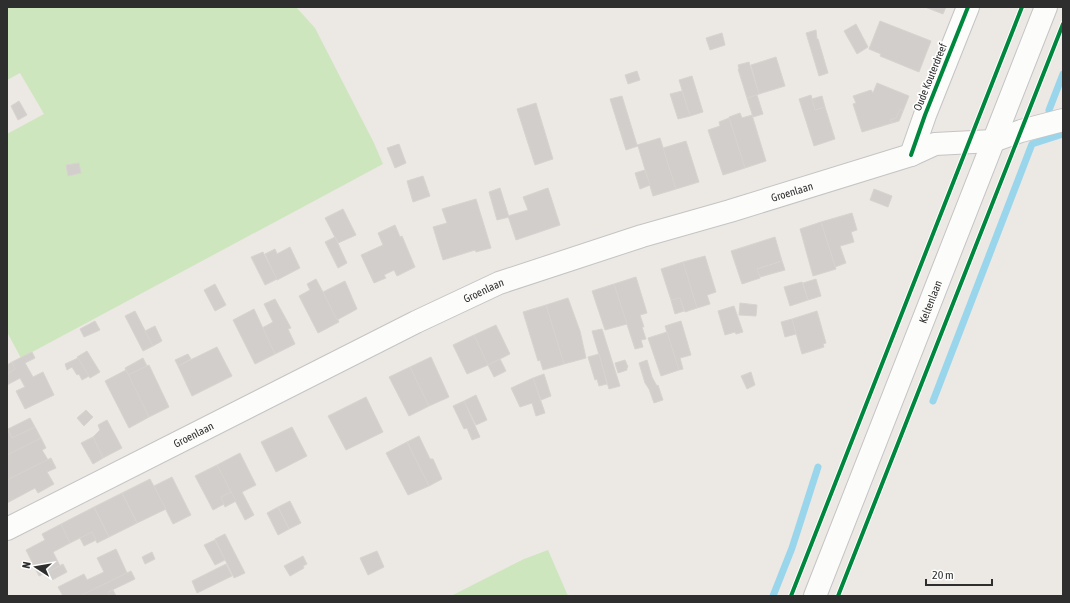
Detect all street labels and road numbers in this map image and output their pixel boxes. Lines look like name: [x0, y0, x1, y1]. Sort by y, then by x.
street label: Oude Kouterdreef: [911, 41, 949, 113]
street label: Groenlaan: [770, 180, 814, 204]
street label: Groenlaan: [461, 276, 505, 305]
street label: Keltenlaan: [917, 279, 944, 325]
street label: Groenlaan: [172, 420, 215, 450]

